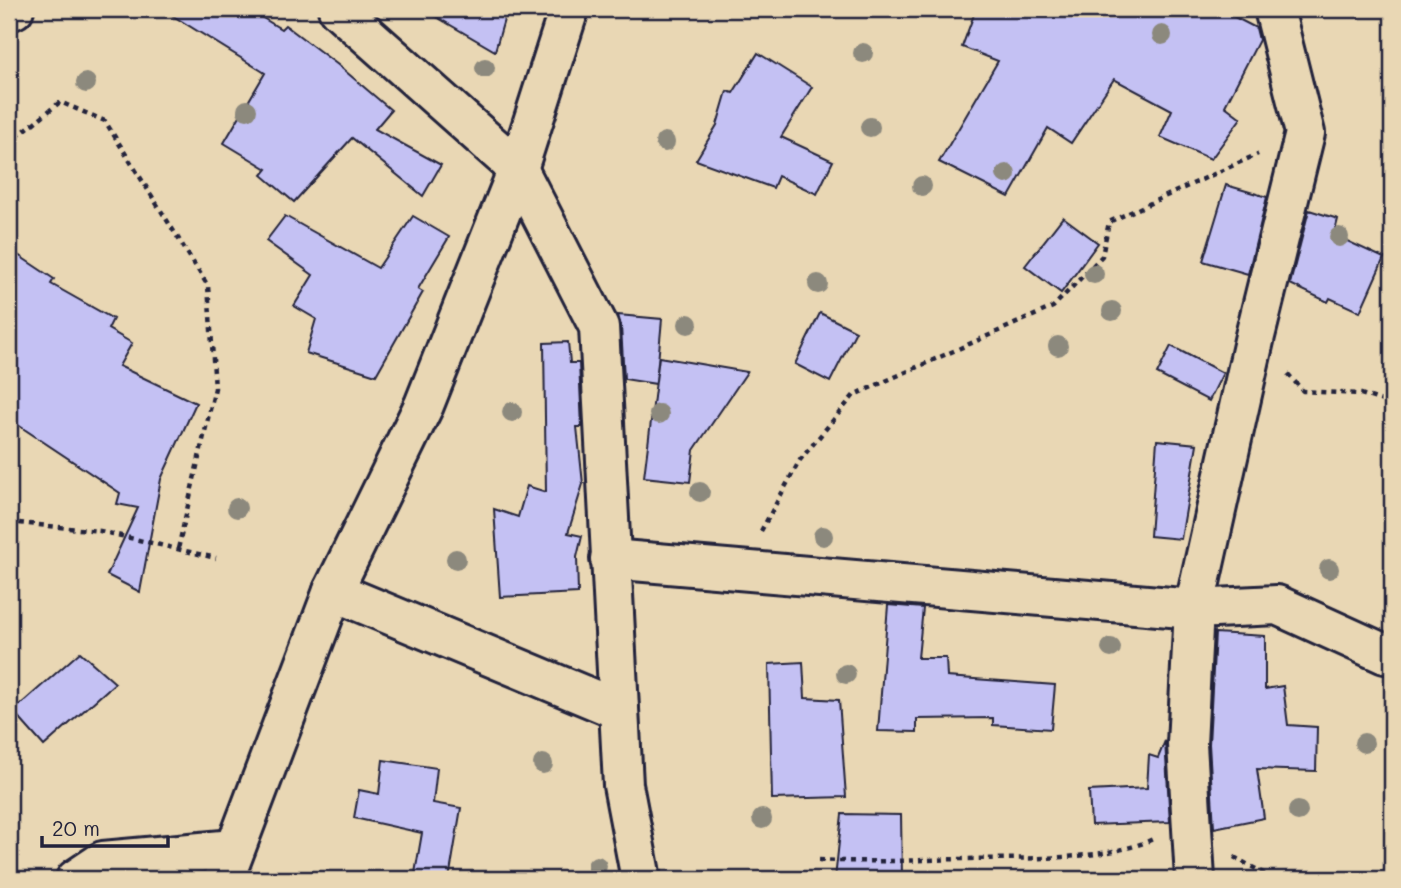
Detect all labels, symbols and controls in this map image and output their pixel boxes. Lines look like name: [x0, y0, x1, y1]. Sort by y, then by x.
scale bar: [42, 804, 168, 848]
text: 20 m: [52, 814, 100, 841]

